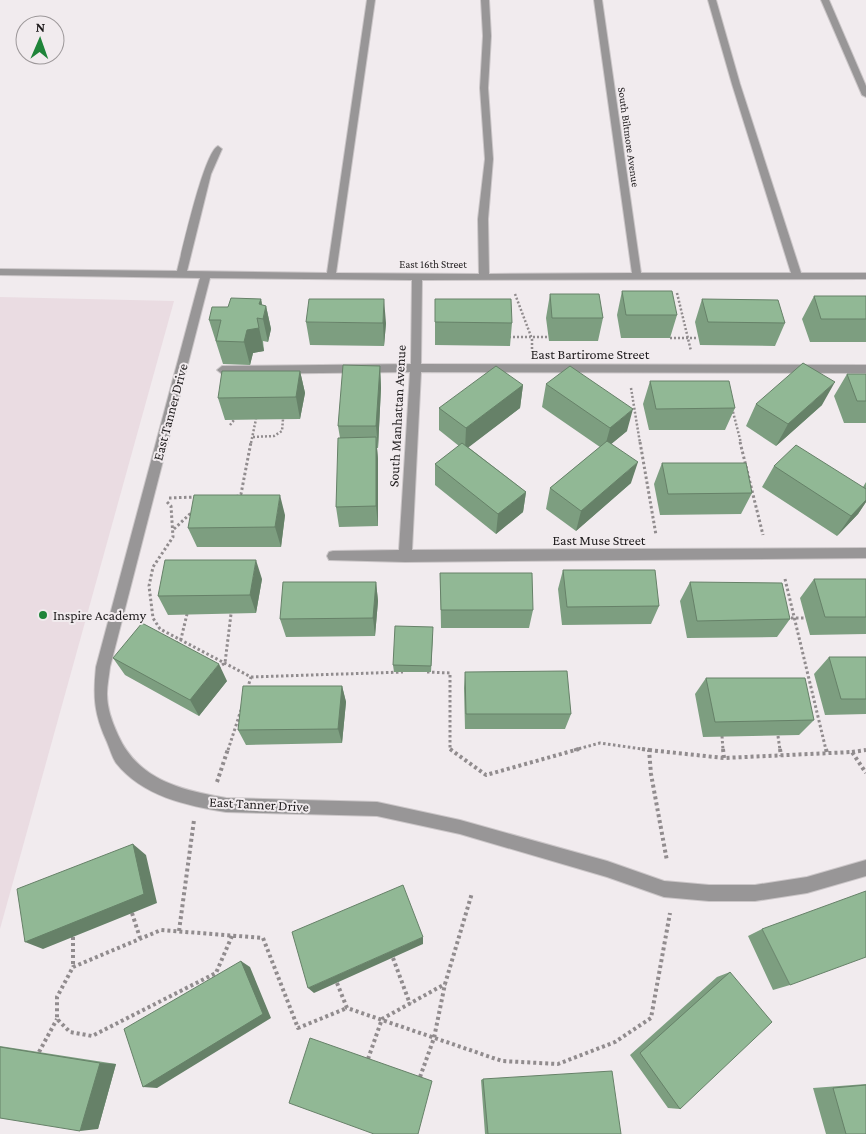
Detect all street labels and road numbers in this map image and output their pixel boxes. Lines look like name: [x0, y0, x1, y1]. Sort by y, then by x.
street label: South Biltmore Avenue: [616, 86, 642, 188]
street label: East 16th Street: [399, 258, 467, 270]
street label: South Manhattan Avenue: [385, 344, 409, 488]
street label: East Bartirome Street: [531, 346, 650, 362]
street label: East Tanner Drive: [149, 362, 191, 462]
street label: East Muse Street: [553, 532, 646, 548]
street label: East Tanner Drive: [209, 793, 309, 815]

